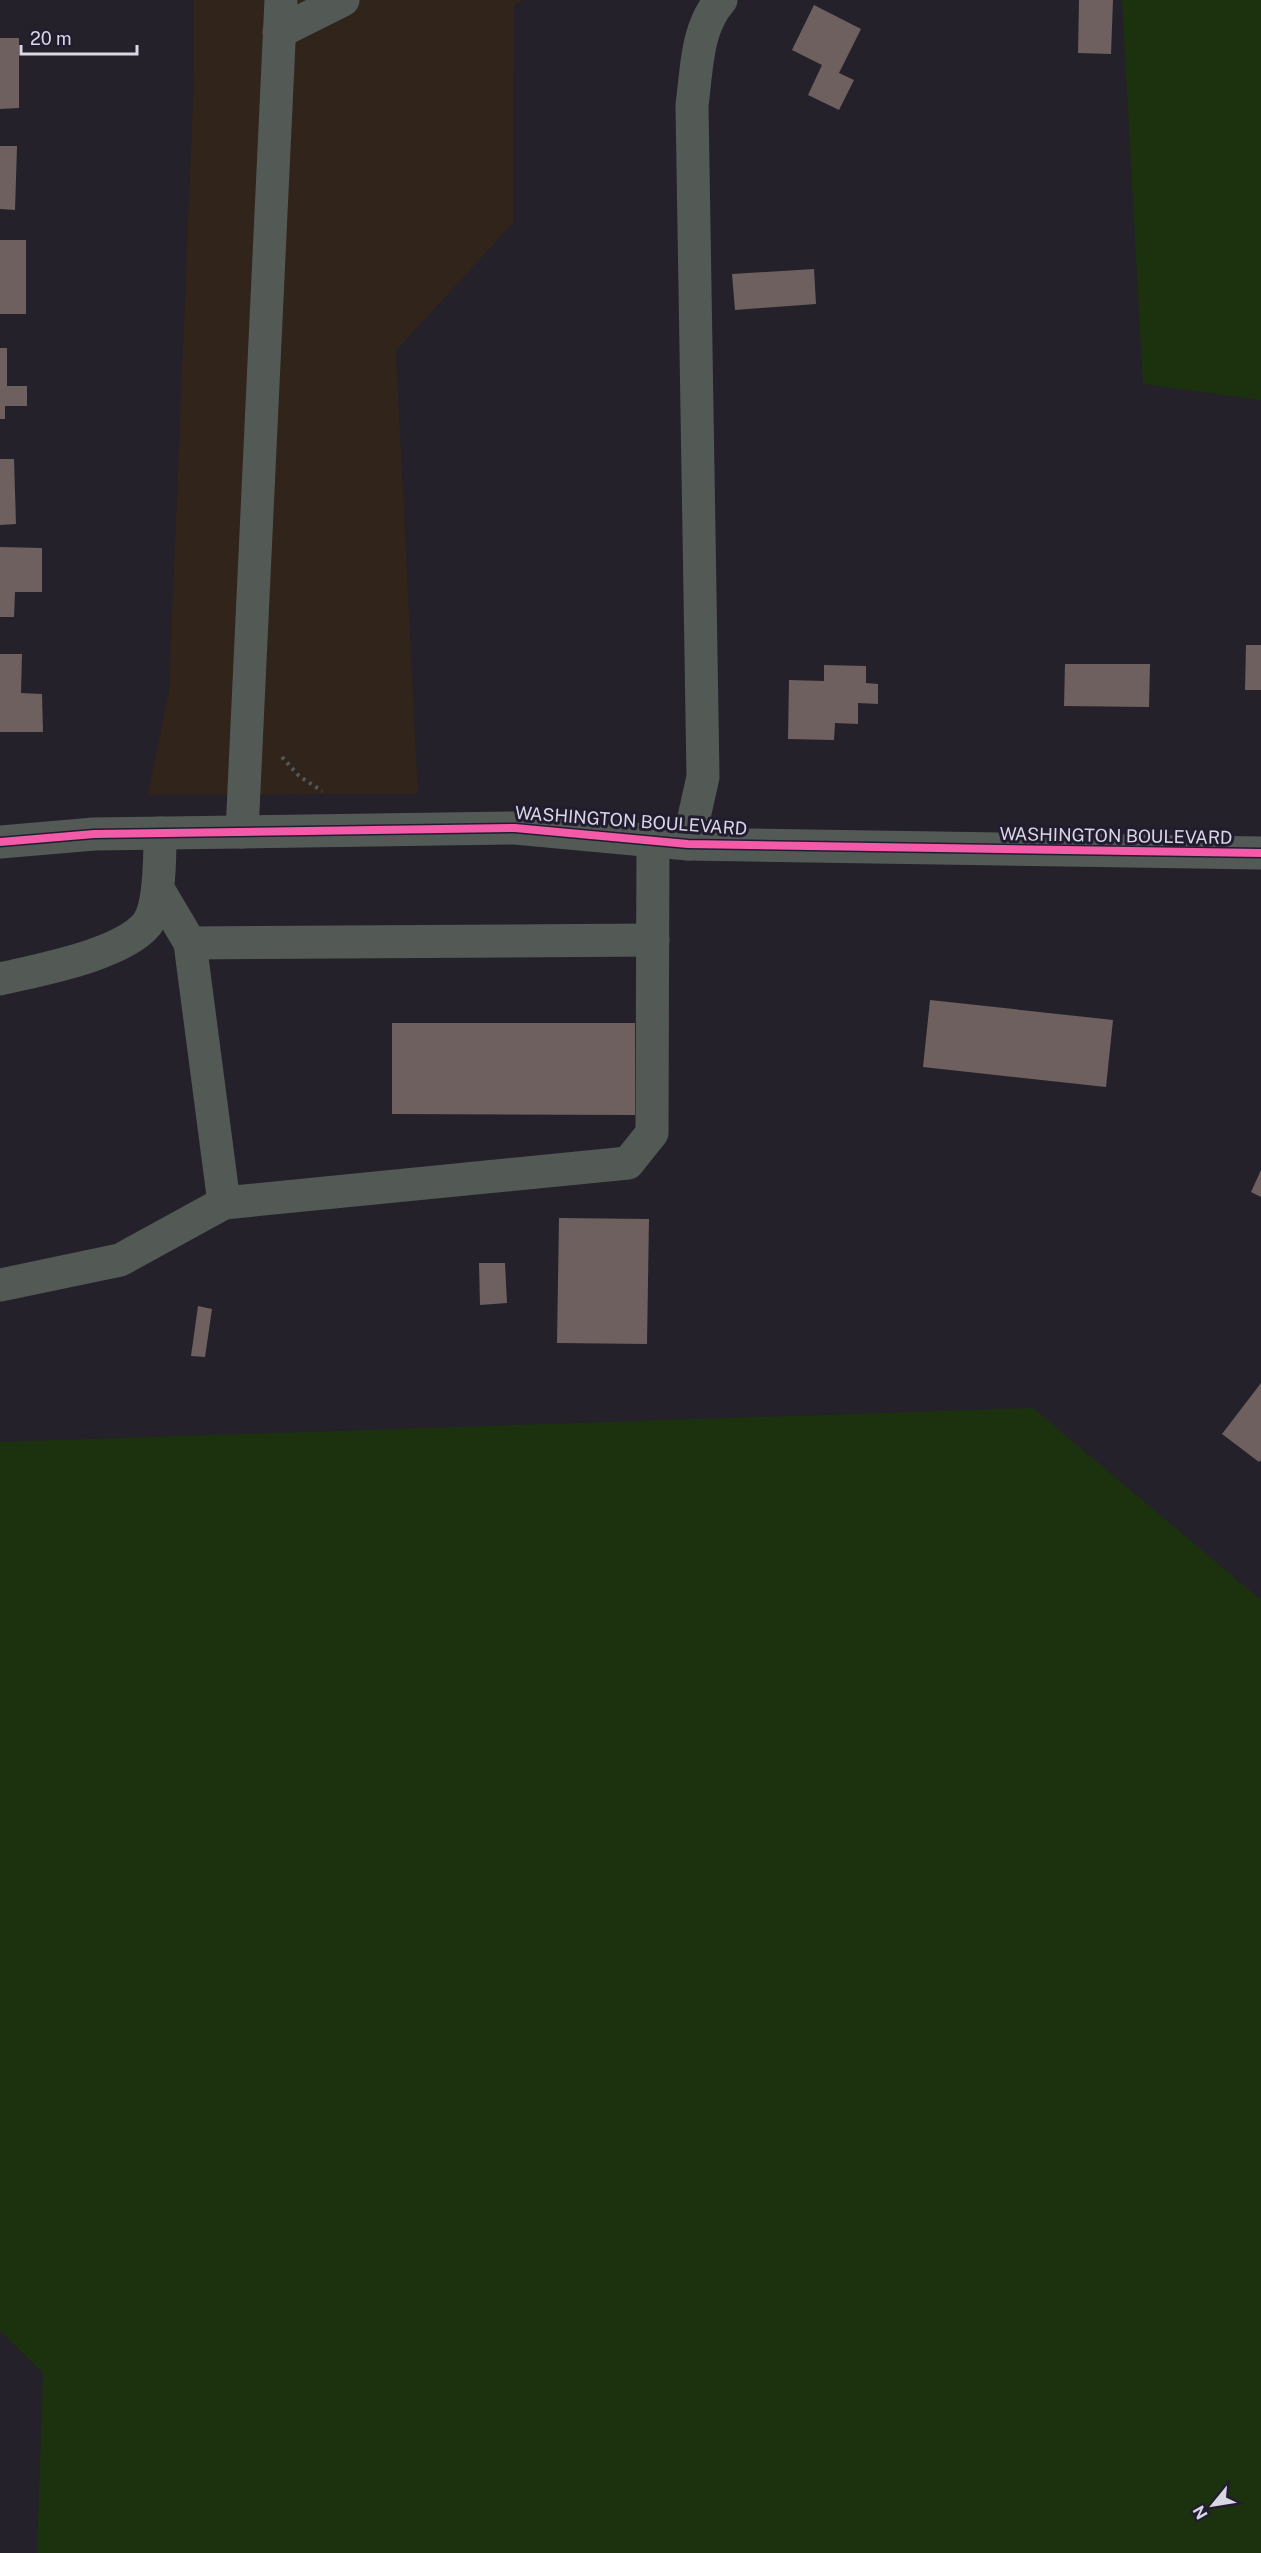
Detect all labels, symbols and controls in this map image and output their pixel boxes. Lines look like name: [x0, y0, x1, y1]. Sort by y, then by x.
scale bar: [21, 18, 136, 56]
text: 20 m: [30, 28, 72, 49]
street label: WASHINGTON BOULEVARD: [514, 802, 748, 839]
street label: WASHINGTON BOULEVARD: [999, 823, 1233, 848]
north arrow: [1183, 2475, 1243, 2535]
text: N: [1189, 2502, 1212, 2522]

